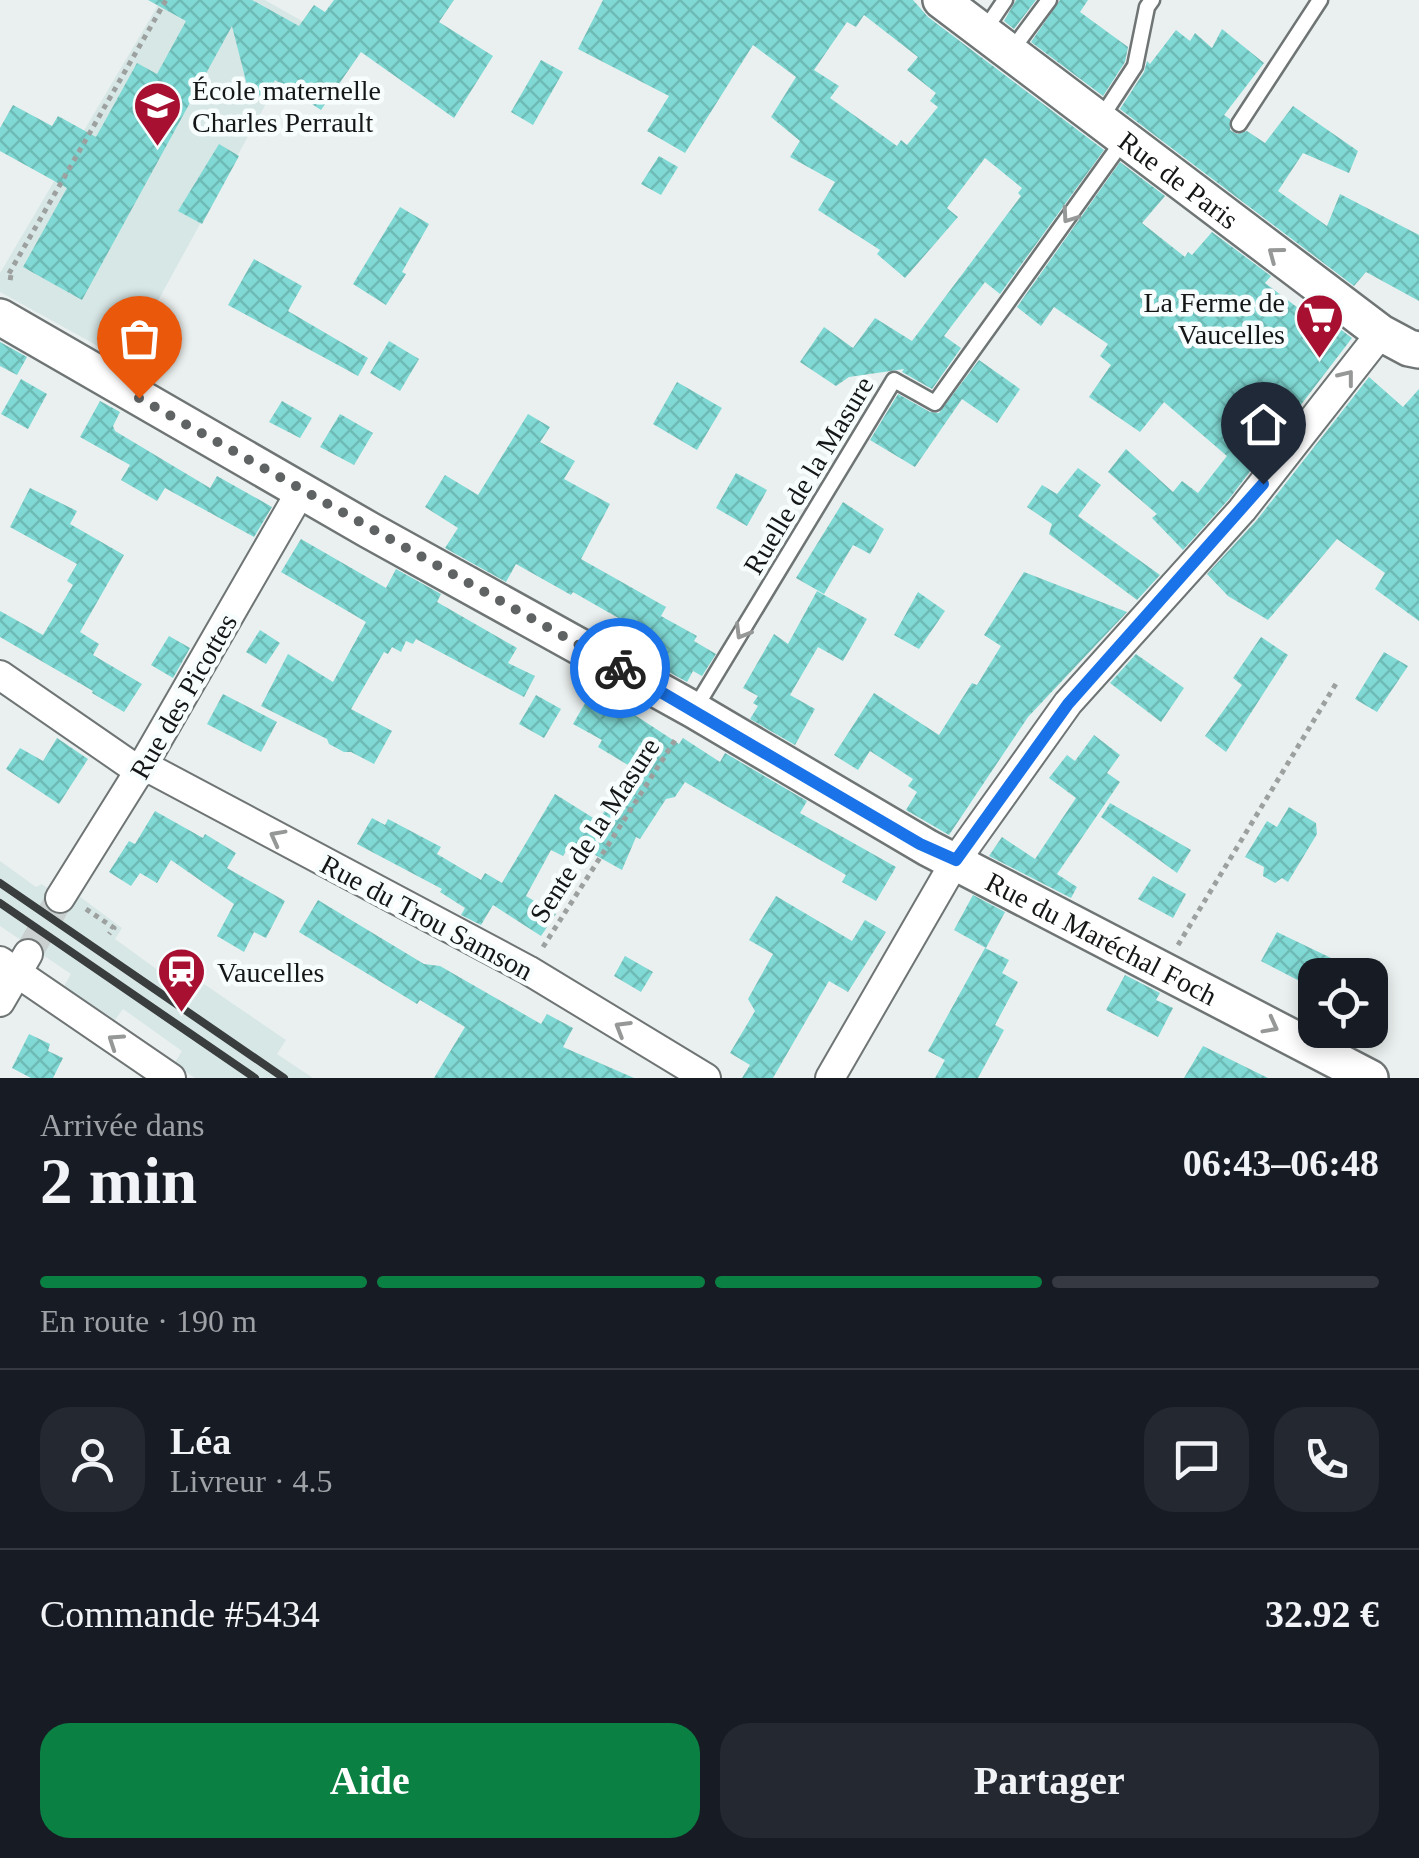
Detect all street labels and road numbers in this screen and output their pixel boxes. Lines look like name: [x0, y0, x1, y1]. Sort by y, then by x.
street label: Rue de Paris: [1113, 125, 1244, 235]
street label: Ruelle de la Masure: [737, 371, 880, 580]
street label: Rue des Picottes: [124, 608, 243, 784]
street label: Sente de la Masure: [523, 732, 666, 928]
street label: Rue du Trou Samson: [315, 848, 538, 986]
street label: Rue du Maréchal Foch: [981, 866, 1222, 1012]

